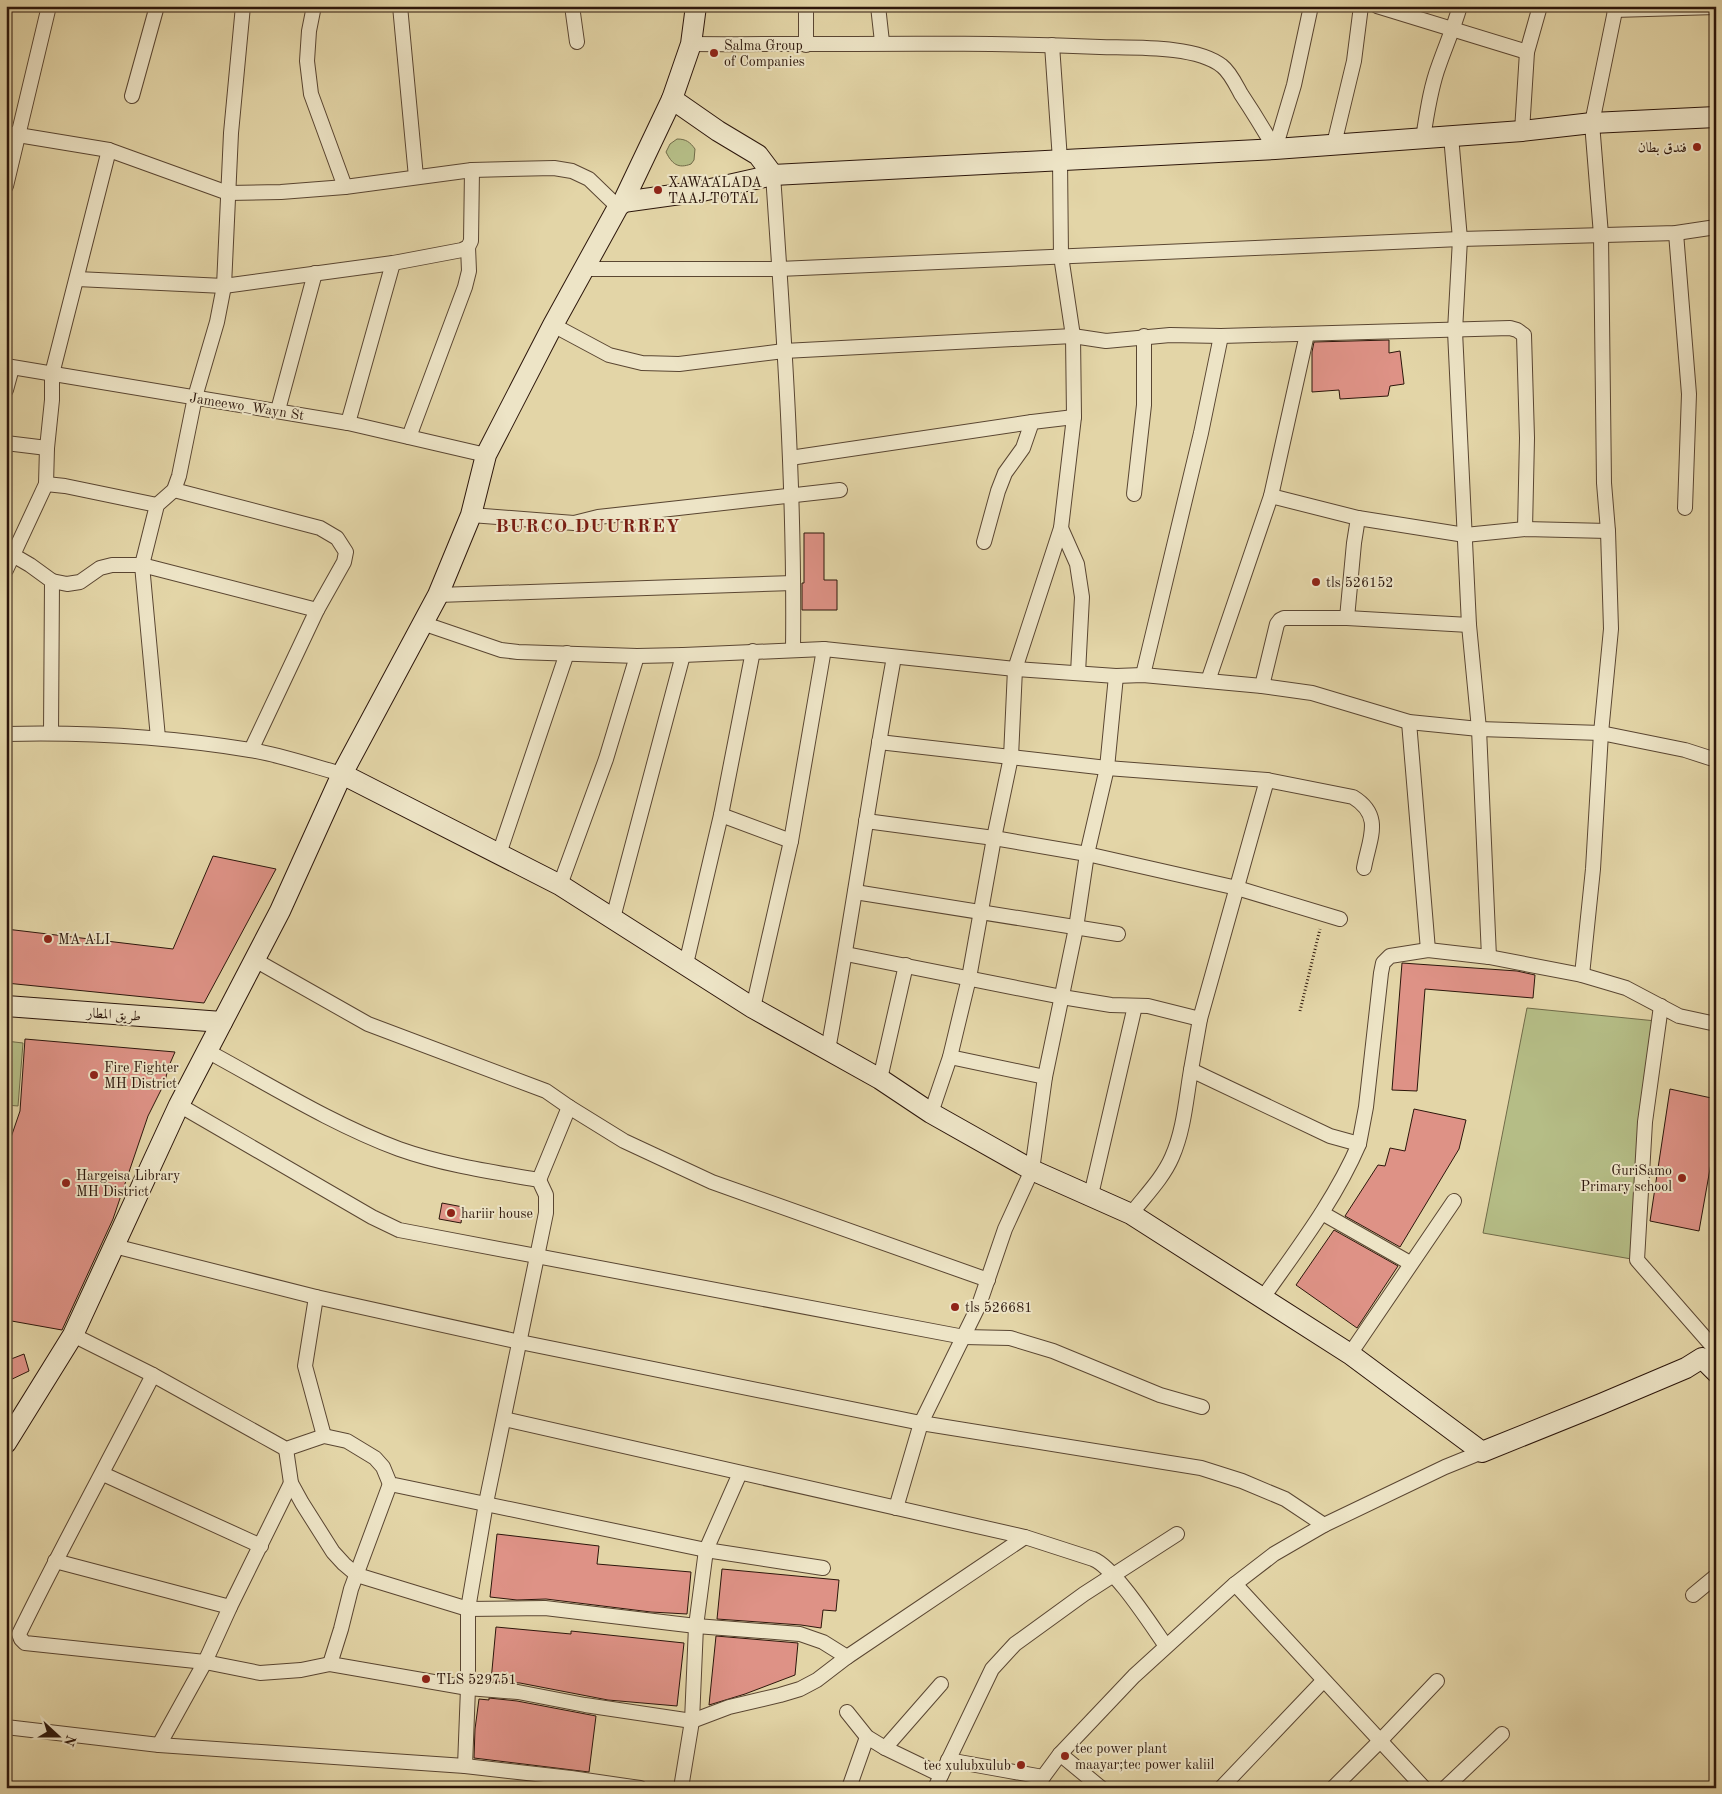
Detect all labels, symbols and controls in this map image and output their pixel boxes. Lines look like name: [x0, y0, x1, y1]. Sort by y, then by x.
place label: Salma Group of Companies: [724, 39, 805, 69]
marker: Salma Group of Companies: [708, 47, 720, 59]
place label: فندق بطان: [1638, 141, 1687, 156]
marker: فندق بطان: [1691, 141, 1703, 153]
place label: XAWAALADA TAAJ TOTAL: [668, 176, 762, 206]
marker: XAWAALADA TAAJ TOTAL: [652, 184, 664, 196]
street label: Jameewo_Wayn St: [189, 391, 305, 423]
district label: BURCO DUURREY: [495, 518, 681, 537]
marker: tls 526152: [1310, 576, 1322, 588]
place label: tls 526152: [1326, 576, 1393, 590]
marker: MA ALI: [42, 933, 54, 945]
place label: MA ALI: [58, 933, 110, 947]
street label: طريق المطار: [84, 1006, 141, 1025]
place label: Fire Fighter MH District: [104, 1061, 179, 1091]
marker: Fire Fighter MH District: [88, 1069, 100, 1081]
place label: GuriSamo Primary school: [1580, 1164, 1672, 1194]
place label: Hargeisa Library MH District: [76, 1169, 181, 1199]
marker: GuriSamo Primary school: [1676, 1172, 1688, 1184]
marker: Hargeisa Library MH District: [60, 1177, 72, 1189]
marker: hariir house: [445, 1207, 457, 1219]
place label: hariir house: [461, 1207, 533, 1221]
marker: tls 526681: [949, 1301, 961, 1313]
place label: tls 526681: [965, 1301, 1032, 1315]
marker: TLS 529751: [420, 1673, 432, 1685]
place label: TLS 529751: [436, 1673, 517, 1687]
north arrow: [32, 1712, 82, 1762]
text: N: [61, 1733, 78, 1748]
place label: tec power plant maayar;tec power kaliil: [1075, 1742, 1214, 1772]
marker: tec power plant maayar;tec power kaliil: [1059, 1750, 1071, 1762]
place label: tec xulubxulub: [924, 1759, 1011, 1773]
marker: tec xulubxulub: [1015, 1759, 1027, 1771]

